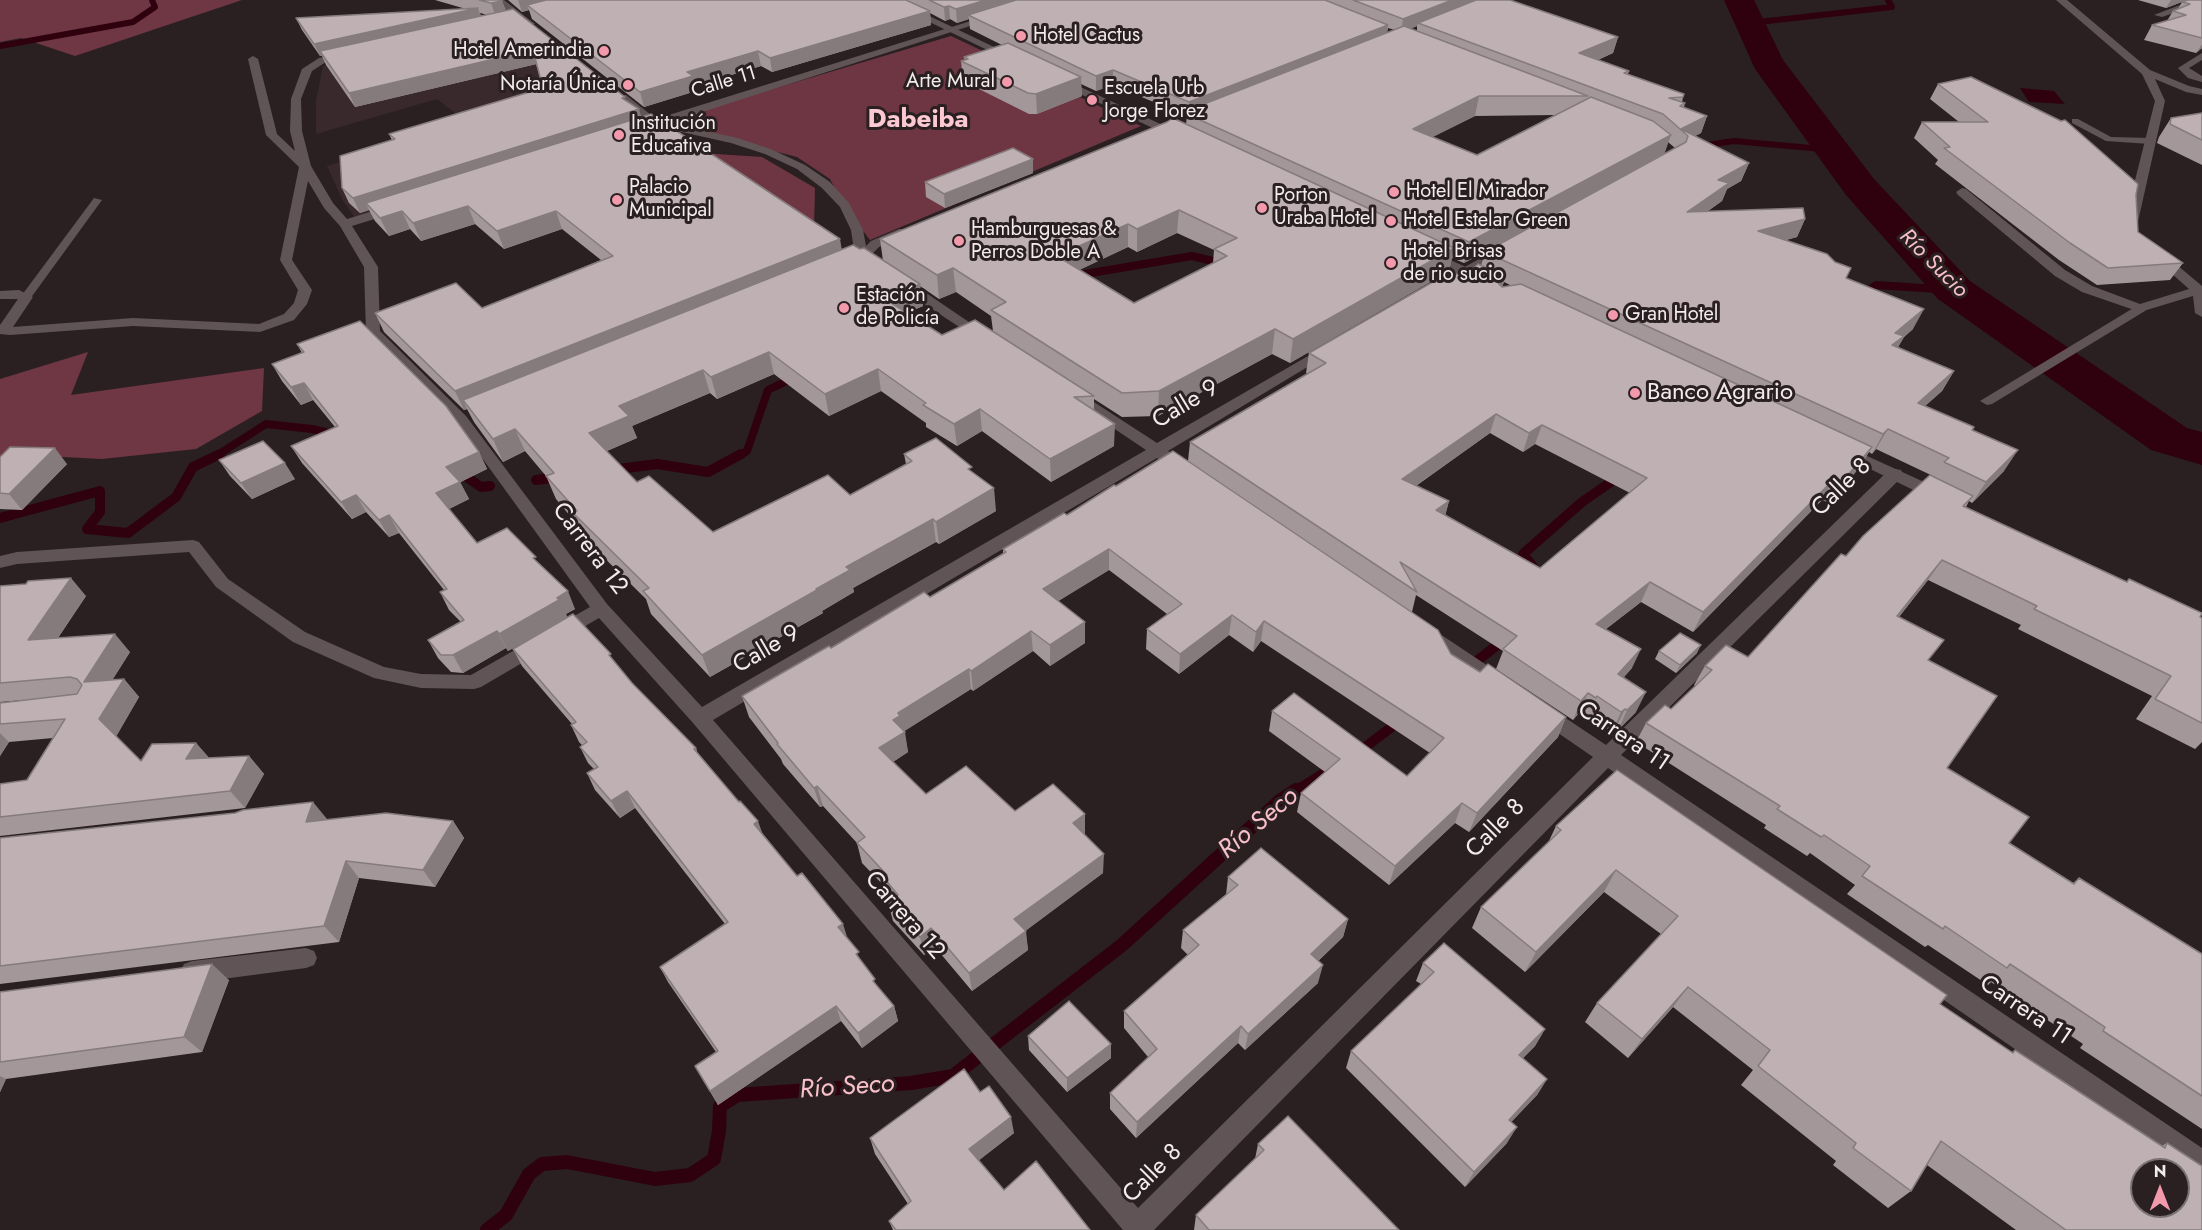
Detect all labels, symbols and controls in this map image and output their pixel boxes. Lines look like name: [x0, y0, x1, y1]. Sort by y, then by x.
place label: Hotel Cactus: [1033, 24, 1140, 48]
marker: Hotel Cactus: [1014, 29, 1028, 43]
place label: Hotel Amerindia: [453, 39, 592, 63]
marker: Hotel Amerindia: [597, 44, 611, 58]
street label: Calle 11: [689, 62, 759, 104]
place label: Arte Mural: [906, 70, 995, 94]
place label: Notaría Única: [500, 73, 616, 97]
marker: Arte Mural: [1000, 75, 1014, 89]
place label: Escuela Urb Jorge Florez: [1104, 77, 1205, 124]
marker: Notaría Única: [621, 78, 635, 92]
marker: Escuela Urb Jorge Florez: [1085, 93, 1099, 107]
district label: Dabeiba: [867, 105, 969, 137]
place label: Institución Educativa: [631, 112, 716, 159]
marker: Institución Educativa: [612, 128, 626, 142]
place label: Palacio Municipal: [629, 176, 712, 223]
place label: Hotel El Mirador: [1406, 180, 1546, 204]
place label: Porton Uraba Hotel: [1274, 184, 1375, 231]
marker: Hotel El Mirador: [1387, 185, 1401, 199]
marker: Palacio Municipal: [610, 193, 624, 207]
marker: Porton Uraba Hotel: [1255, 201, 1269, 215]
place label: Hotel Estelar Green: [1403, 209, 1568, 233]
marker: Hotel Estelar Green: [1384, 214, 1398, 228]
place label: Hamburguesas & Perros Doble A: [971, 218, 1116, 265]
water label: Río Sucio: [1893, 224, 1973, 304]
marker: Hamburguesas & Perros Doble A: [952, 234, 966, 248]
place label: Hotel Brisas de rio sucio: [1403, 240, 1504, 287]
marker: Hotel Brisas de rio sucio: [1384, 256, 1398, 270]
place label: Estación de Policía: [856, 284, 939, 331]
marker: Estación de Policía: [837, 301, 851, 315]
place label: Gran Hotel: [1625, 303, 1718, 327]
marker: Gran Hotel: [1606, 308, 1620, 322]
street label: Calle 9: [1148, 374, 1224, 436]
place label: Banco Agrario: [1647, 379, 1793, 407]
marker: Banco Agrario: [1628, 386, 1642, 400]
street label: Calle 8: [1806, 453, 1878, 523]
street label: Carrera 12: [545, 497, 633, 601]
street label: Calle 9: [728, 619, 806, 681]
street label: Carrera 11: [1571, 696, 1675, 778]
water label: Río Seco: [1213, 782, 1305, 866]
street label: Calle 8: [1460, 793, 1532, 865]
street label: Carrera 12: [858, 866, 950, 966]
street label: Carrera 11: [1973, 970, 2077, 1052]
water label: Río Seco: [799, 1069, 895, 1107]
street label: Calle 8: [1117, 1138, 1189, 1210]
north arrow: [2130, 1158, 2190, 1218]
text: N: [2154, 1160, 2166, 1183]

